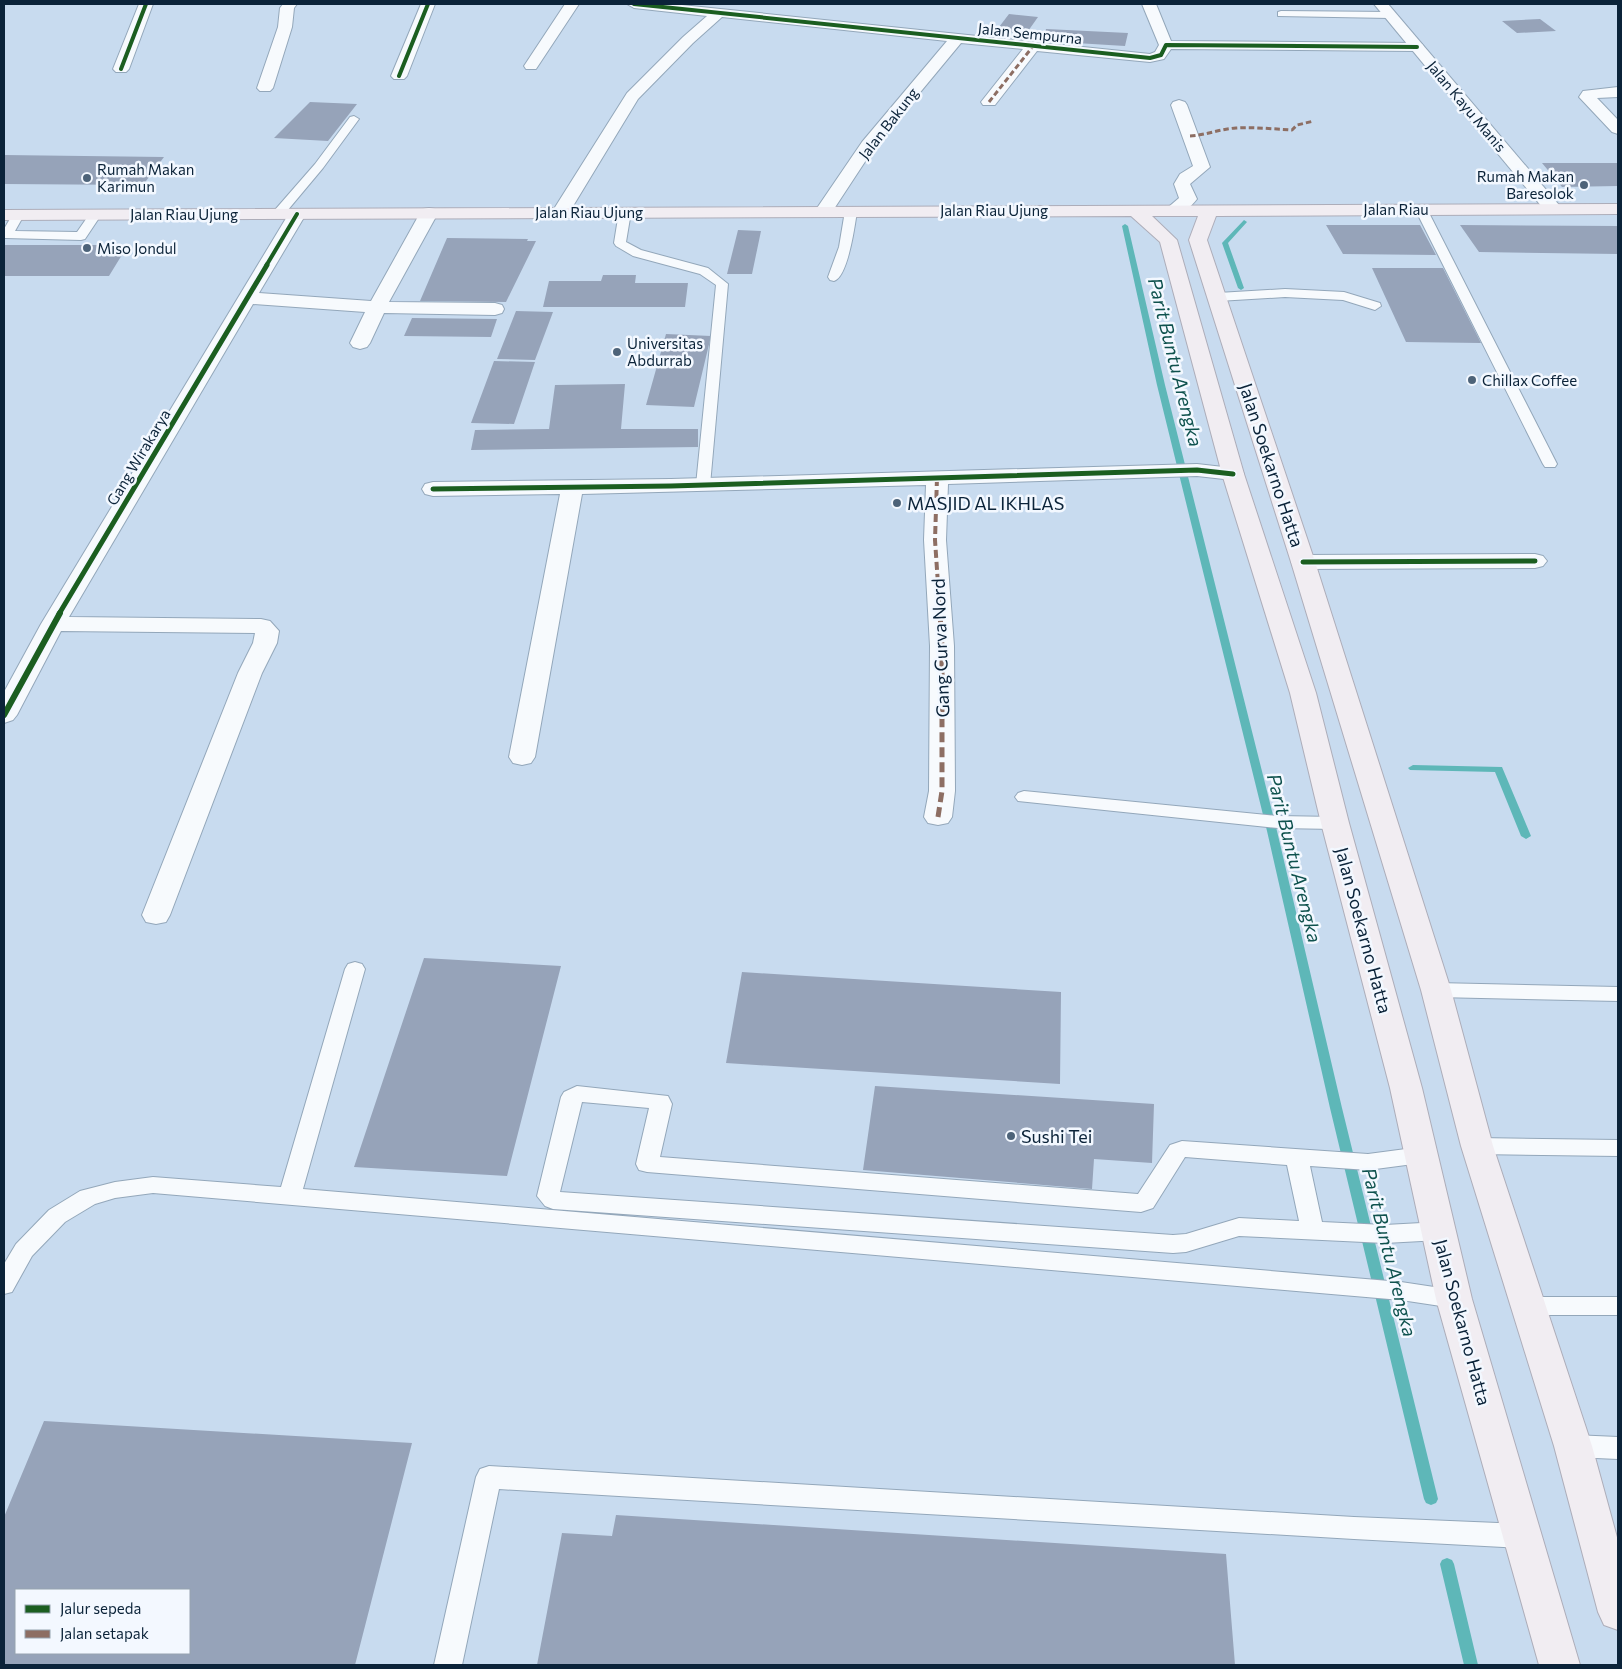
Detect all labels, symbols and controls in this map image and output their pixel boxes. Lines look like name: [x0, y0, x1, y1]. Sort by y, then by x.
street label: Jalan Sempurna: [977, 19, 1083, 47]
street label: Jalan Kayu Manis: [1424, 57, 1510, 155]
street label: Jalan Bakung: [854, 84, 922, 162]
place label: Rumah Makan Karimun: [97, 160, 194, 195]
place label: Rumah Makan Baresolok: [1477, 167, 1574, 202]
marker: Rumah Makan Karimun: [81, 172, 93, 184]
marker: Rumah Makan Baresolok: [1578, 179, 1590, 191]
street label: Jalan Riau: [1363, 200, 1429, 218]
street label: Jalan Riau Ujung: [940, 201, 1048, 219]
street label: Jalan Riau Ujung: [535, 203, 643, 221]
street label: Jalan Riau Ujung: [130, 205, 238, 223]
place label: Miso Jondul: [97, 239, 177, 257]
marker: Miso Jondul: [81, 242, 93, 254]
water label: Parit Buntu Arengka: [1144, 275, 1208, 449]
place label: Universitas Abdurrab: [627, 334, 703, 369]
marker: Universitas Abdurrab: [611, 346, 623, 358]
place label: Chillax Coffee: [1482, 371, 1577, 389]
marker: Chillax Coffee: [1466, 374, 1478, 386]
street label: Jalan Soekarno Hatta: [1235, 380, 1309, 550]
street label: Gang Wirakarya: [102, 406, 174, 508]
place label: MASJID AL IKHLAS: [907, 492, 1064, 514]
marker: MASJID AL IKHLAS: [891, 497, 903, 509]
street label: Gang Curva Nord: [927, 578, 953, 718]
water label: Parit Buntu Arengka: [1263, 771, 1327, 945]
street label: Jalan Soekarno Hatta: [1331, 844, 1397, 1016]
place label: Sushi Tei: [1021, 1125, 1092, 1147]
marker: Sushi Tei: [1005, 1130, 1017, 1142]
water label: Parit Buntu Arengka: [1358, 1165, 1422, 1339]
street label: Jalan Soekarno Hatta: [1430, 1236, 1496, 1408]
legend: [15, 1589, 190, 1654]
text: Jalur sepeda: [60, 1599, 141, 1617]
text: Jalan setapak: [60, 1624, 149, 1642]

